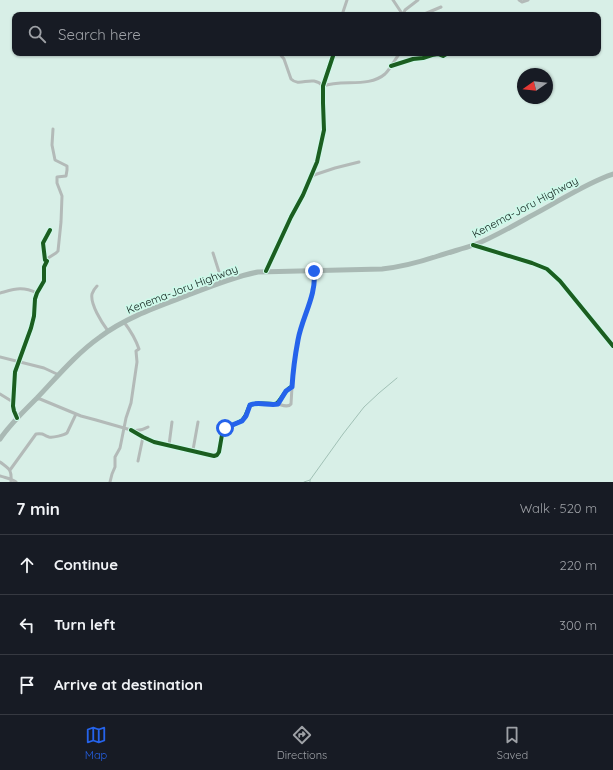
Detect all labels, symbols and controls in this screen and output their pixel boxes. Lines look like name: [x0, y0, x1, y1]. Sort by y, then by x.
search box: [12, 12, 601, 56]
icon: search: [26, 23, 48, 45]
text: Search here: [58, 25, 141, 44]
north arrow: [517, 68, 553, 104]
street label: Kenema-Joru Highway: [470, 173, 580, 241]
street label: Kenema-Joru Highway: [124, 261, 240, 317]
route end: [305, 262, 323, 280]
route start: [216, 419, 234, 437]
text: 7 min: [16, 498, 60, 519]
text: Walk · 520 m: [520, 500, 597, 516]
icon: ahead: [16, 554, 38, 576]
text: Continue: [54, 555, 118, 574]
text: 220 m: [559, 557, 597, 573]
icon: left: [16, 614, 38, 636]
text: Turn left: [54, 615, 116, 634]
text: 300 m: [559, 617, 597, 633]
icon: arrive: [16, 674, 38, 696]
text: Arrive at destination: [54, 675, 203, 694]
tab: Map: [85, 724, 107, 762]
tab: Directions: [277, 724, 327, 762]
tab: Saved: [497, 724, 528, 762]

